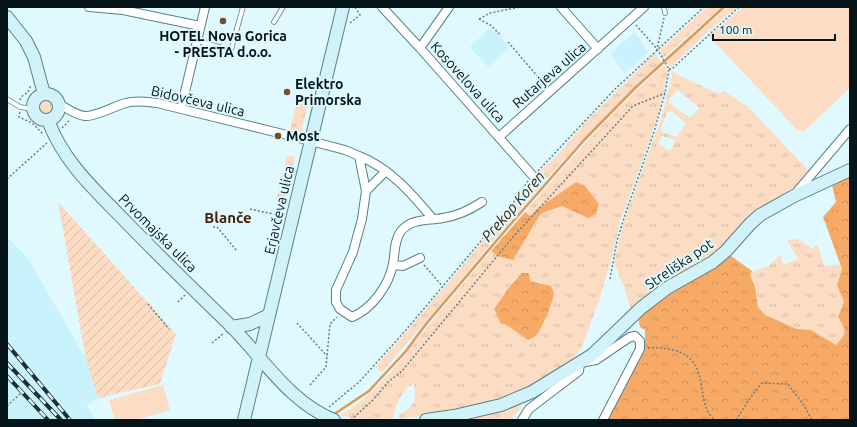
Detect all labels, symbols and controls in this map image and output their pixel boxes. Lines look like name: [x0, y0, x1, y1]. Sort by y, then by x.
marker: HOTEL Nova Gorica - PRESTA d.o.o.: [218, 16, 228, 26]
scale bar: [713, 16, 835, 42]
text: 100 m: [719, 23, 752, 36]
place label: HOTEL Nova Gorica - PRESTA d.o.o.: [159, 28, 287, 60]
street label: Kosovelova ulica: [428, 38, 508, 126]
street label: Rutarjeva ulica: [509, 39, 589, 111]
place label: Elektro Primorska: [295, 76, 362, 108]
street label: Bidovčeva ulica: [150, 82, 246, 120]
marker: Elektro Primorska: [282, 87, 292, 97]
place label: Most: [286, 128, 320, 144]
marker: Most: [273, 131, 283, 141]
street label: Erjavčeva ulica: [261, 164, 297, 256]
water label: Prekop Koren: [478, 167, 548, 245]
street label: Prvomajska ulica: [116, 191, 200, 275]
district label: Blanče: [204, 209, 252, 226]
street label: Streliška pot: [642, 235, 716, 293]

